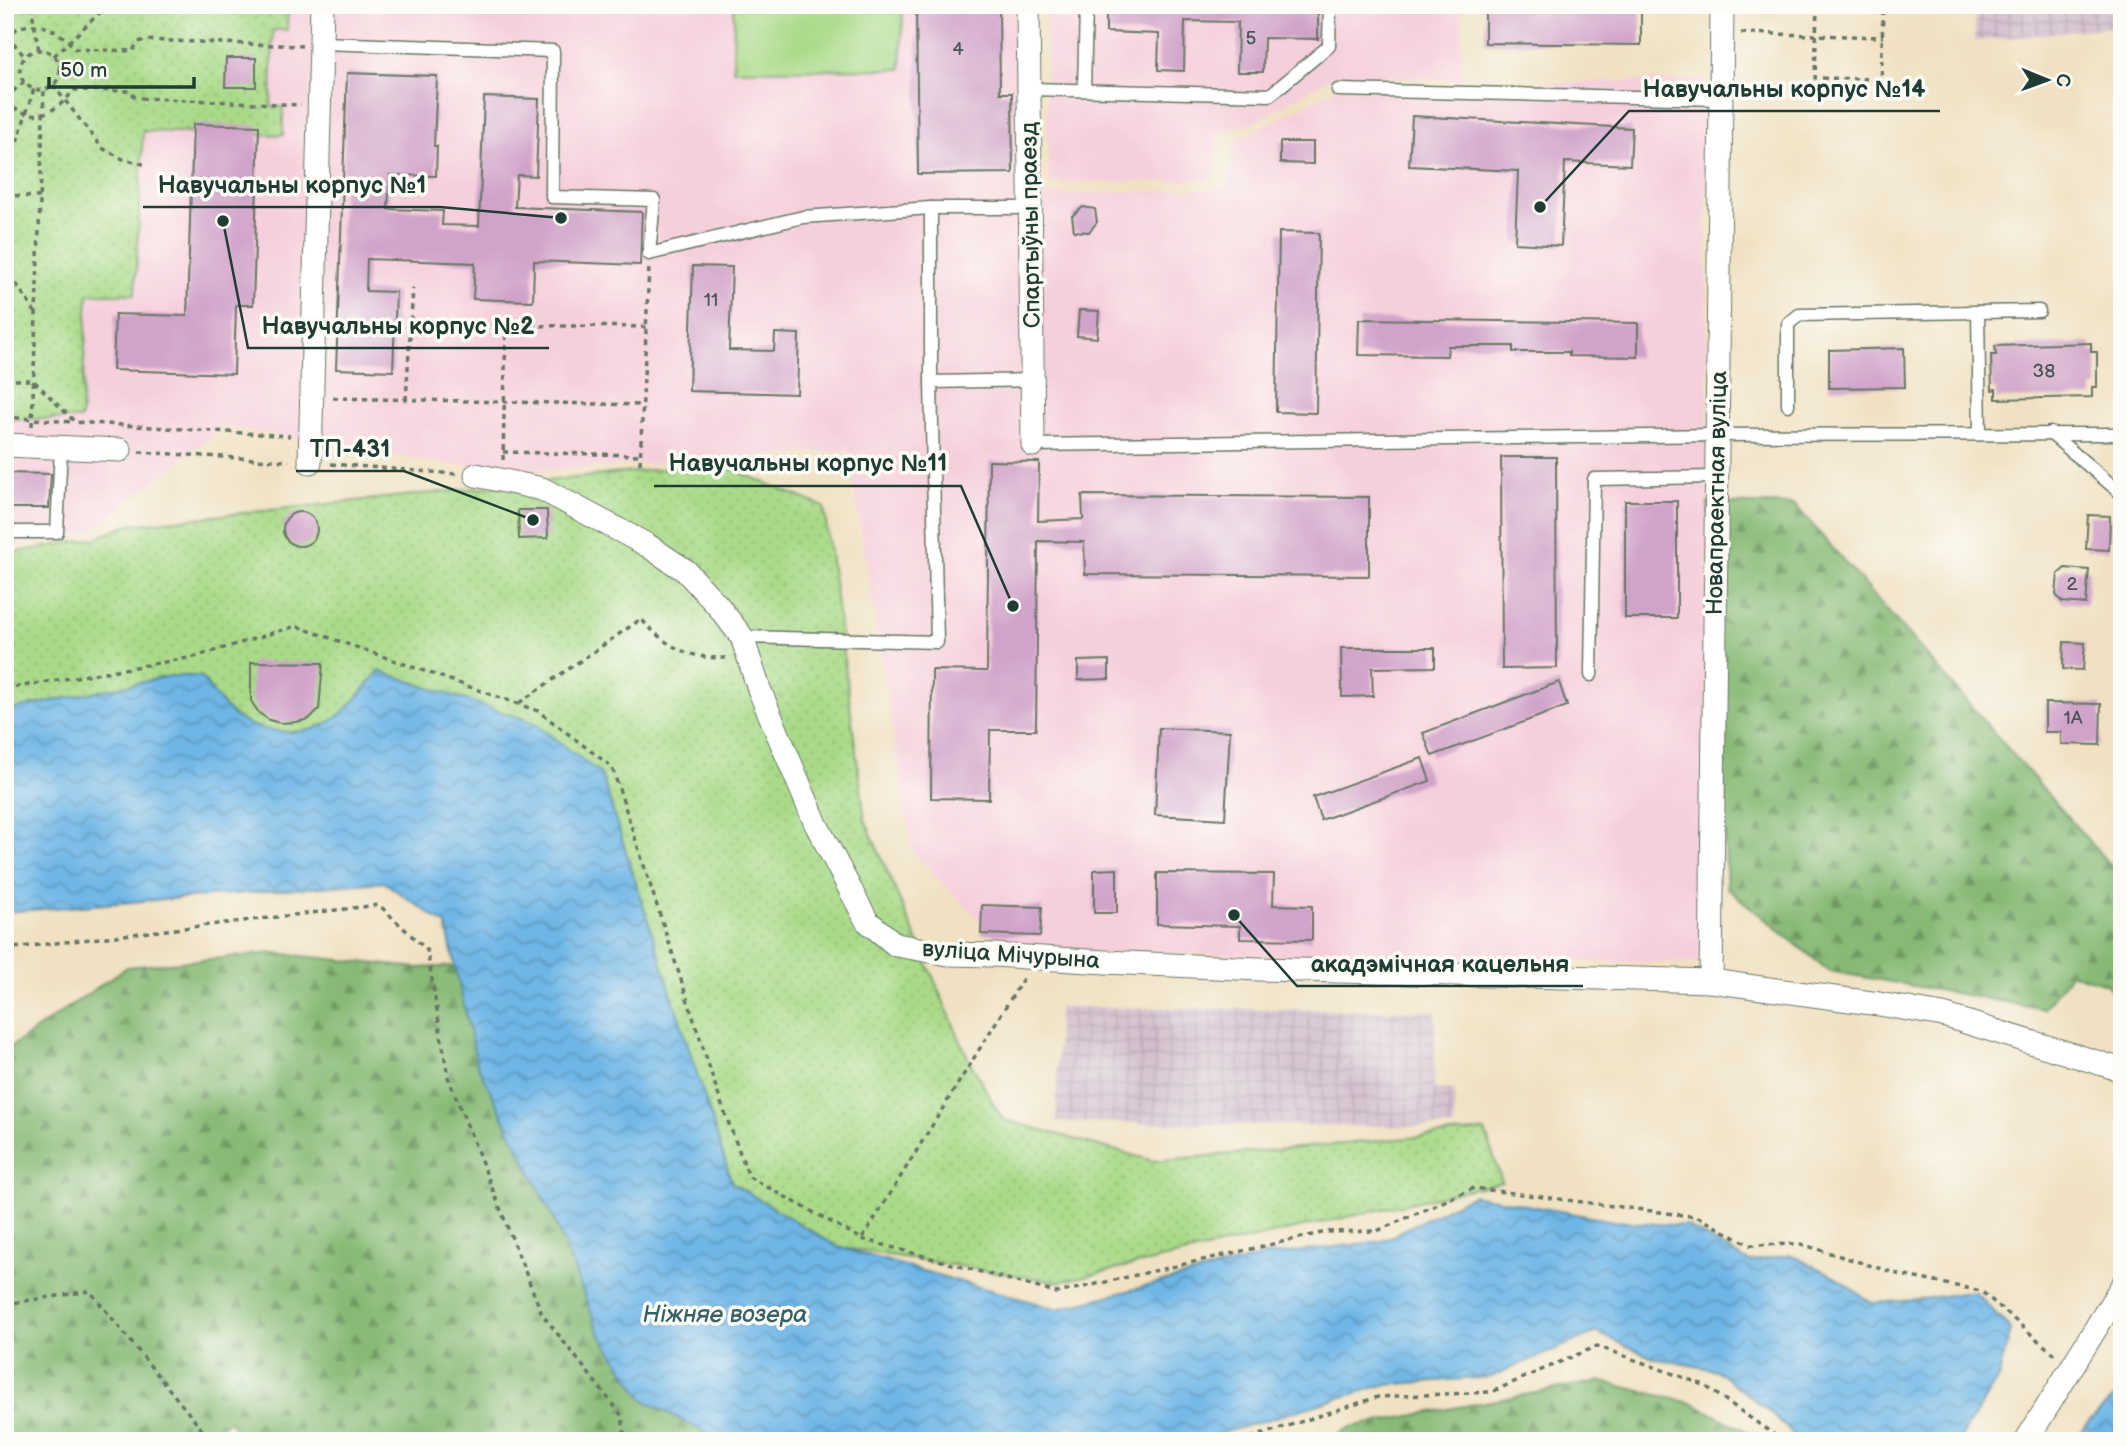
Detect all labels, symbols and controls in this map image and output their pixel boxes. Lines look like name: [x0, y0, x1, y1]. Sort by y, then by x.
house number: 5: [1246, 27, 1257, 50]
house number: 4: [952, 38, 964, 61]
scale bar: [49, 46, 194, 90]
north arrow: [2011, 46, 2082, 116]
text: 50 m: [60, 58, 107, 83]
callout: Навучальны корпус №14: [1629, 66, 1940, 111]
text: С: [2051, 73, 2074, 87]
text: Навучальны корпус №14: [1643, 75, 1925, 104]
street label: Спартыўны праезд: [1015, 122, 1047, 328]
callout: Навучальны корпус №1: [143, 162, 440, 207]
text: Навучальны корпус №1: [158, 171, 426, 200]
house number: 11: [704, 289, 718, 312]
callout: Навучальны корпус №2: [248, 303, 549, 348]
text: Навучальны корпус №2: [262, 312, 535, 341]
house number: 38: [2033, 360, 2055, 383]
street label: Новапраектная вуліца: [1701, 370, 1733, 615]
callout: ТП-431: [296, 426, 404, 471]
text: ТП-431: [310, 435, 390, 464]
callout: Навучальны корпус №11: [654, 441, 961, 486]
text: Навучальны корпус №11: [669, 449, 947, 478]
house number: 2: [2066, 573, 2078, 596]
house number: 1А: [2064, 707, 2083, 730]
street label: вуліца Мічурына: [921, 935, 1101, 975]
callout: акадэмічная кацельня: [1297, 941, 1583, 986]
text: акадэмічная кацельня: [1311, 950, 1569, 979]
water label: Ніжняе возера: [643, 1300, 807, 1329]

